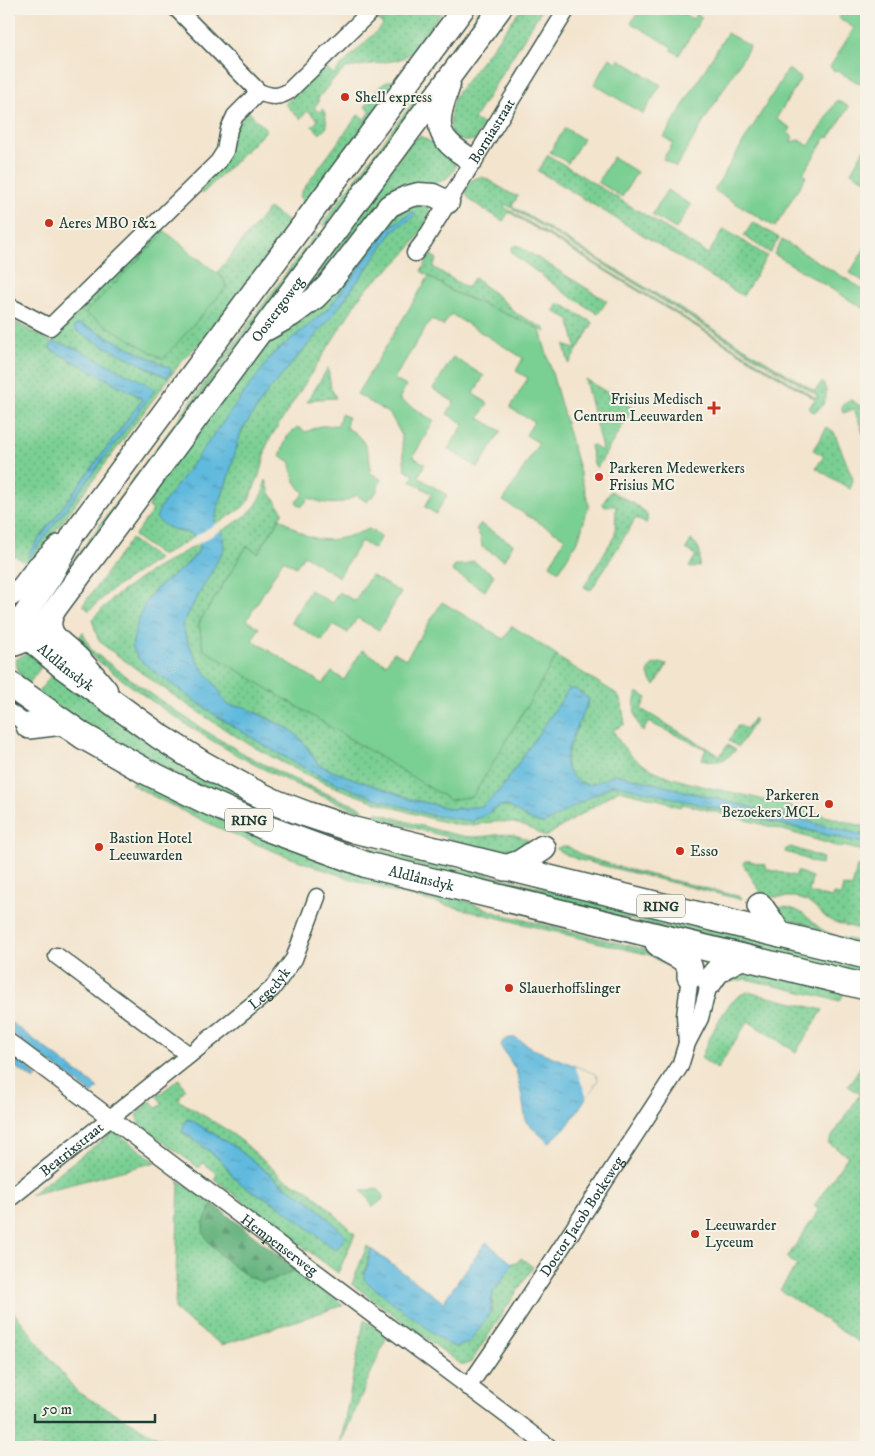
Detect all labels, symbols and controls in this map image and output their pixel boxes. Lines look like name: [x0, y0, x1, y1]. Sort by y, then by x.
place label: Shell express: [355, 88, 432, 107]
marker: Shell express: [339, 91, 351, 103]
street label: Borniastraat: [465, 95, 520, 168]
place label: Aeres MBO 1&2: [59, 214, 157, 233]
marker: Aeres MBO 1&2: [43, 217, 55, 229]
street label: Oostergoweg: [247, 272, 309, 346]
place label: Frisius Medisch Centrum Leeuwarden: [573, 390, 703, 426]
marker: Frisius Medisch Centrum Leeuwarden: [707, 401, 721, 415]
place label: Parkeren Medewerkers Frisius MC: [609, 459, 745, 495]
marker: Parkeren Medewerkers Frisius MC: [593, 471, 605, 483]
street label: Aldlânsdyk: [33, 639, 98, 696]
place label: Parkeren Bezoekers MCL: [722, 786, 819, 822]
marker: Parkeren Bezoekers MCL: [823, 798, 835, 810]
road number: RING: [225, 808, 273, 832]
place label: Bastion Hotel Leeuwarden: [109, 829, 193, 865]
marker: Bastion Hotel Leeuwarden: [93, 841, 105, 853]
place label: Esso: [690, 842, 718, 861]
marker: Esso: [674, 845, 686, 857]
street label: Aldlânsdyk: [386, 862, 457, 896]
road number: RING: [637, 894, 685, 918]
street label: Legedyk: [245, 963, 295, 1014]
place label: Slauerhoffslinger: [519, 979, 621, 998]
marker: Slauerhoffslinger: [503, 982, 515, 994]
street label: Beatrixstraat: [36, 1118, 108, 1181]
street label: Doctor Jacob Botkeweg: [536, 1152, 629, 1281]
street label: Hempenserweg: [237, 1210, 322, 1281]
place label: Leeuwarder Lyceum: [705, 1216, 777, 1252]
marker: Leeuwarder Lyceum: [689, 1228, 701, 1240]
scale bar: [35, 1391, 155, 1423]
text: 50 m: [42, 1400, 72, 1419]

